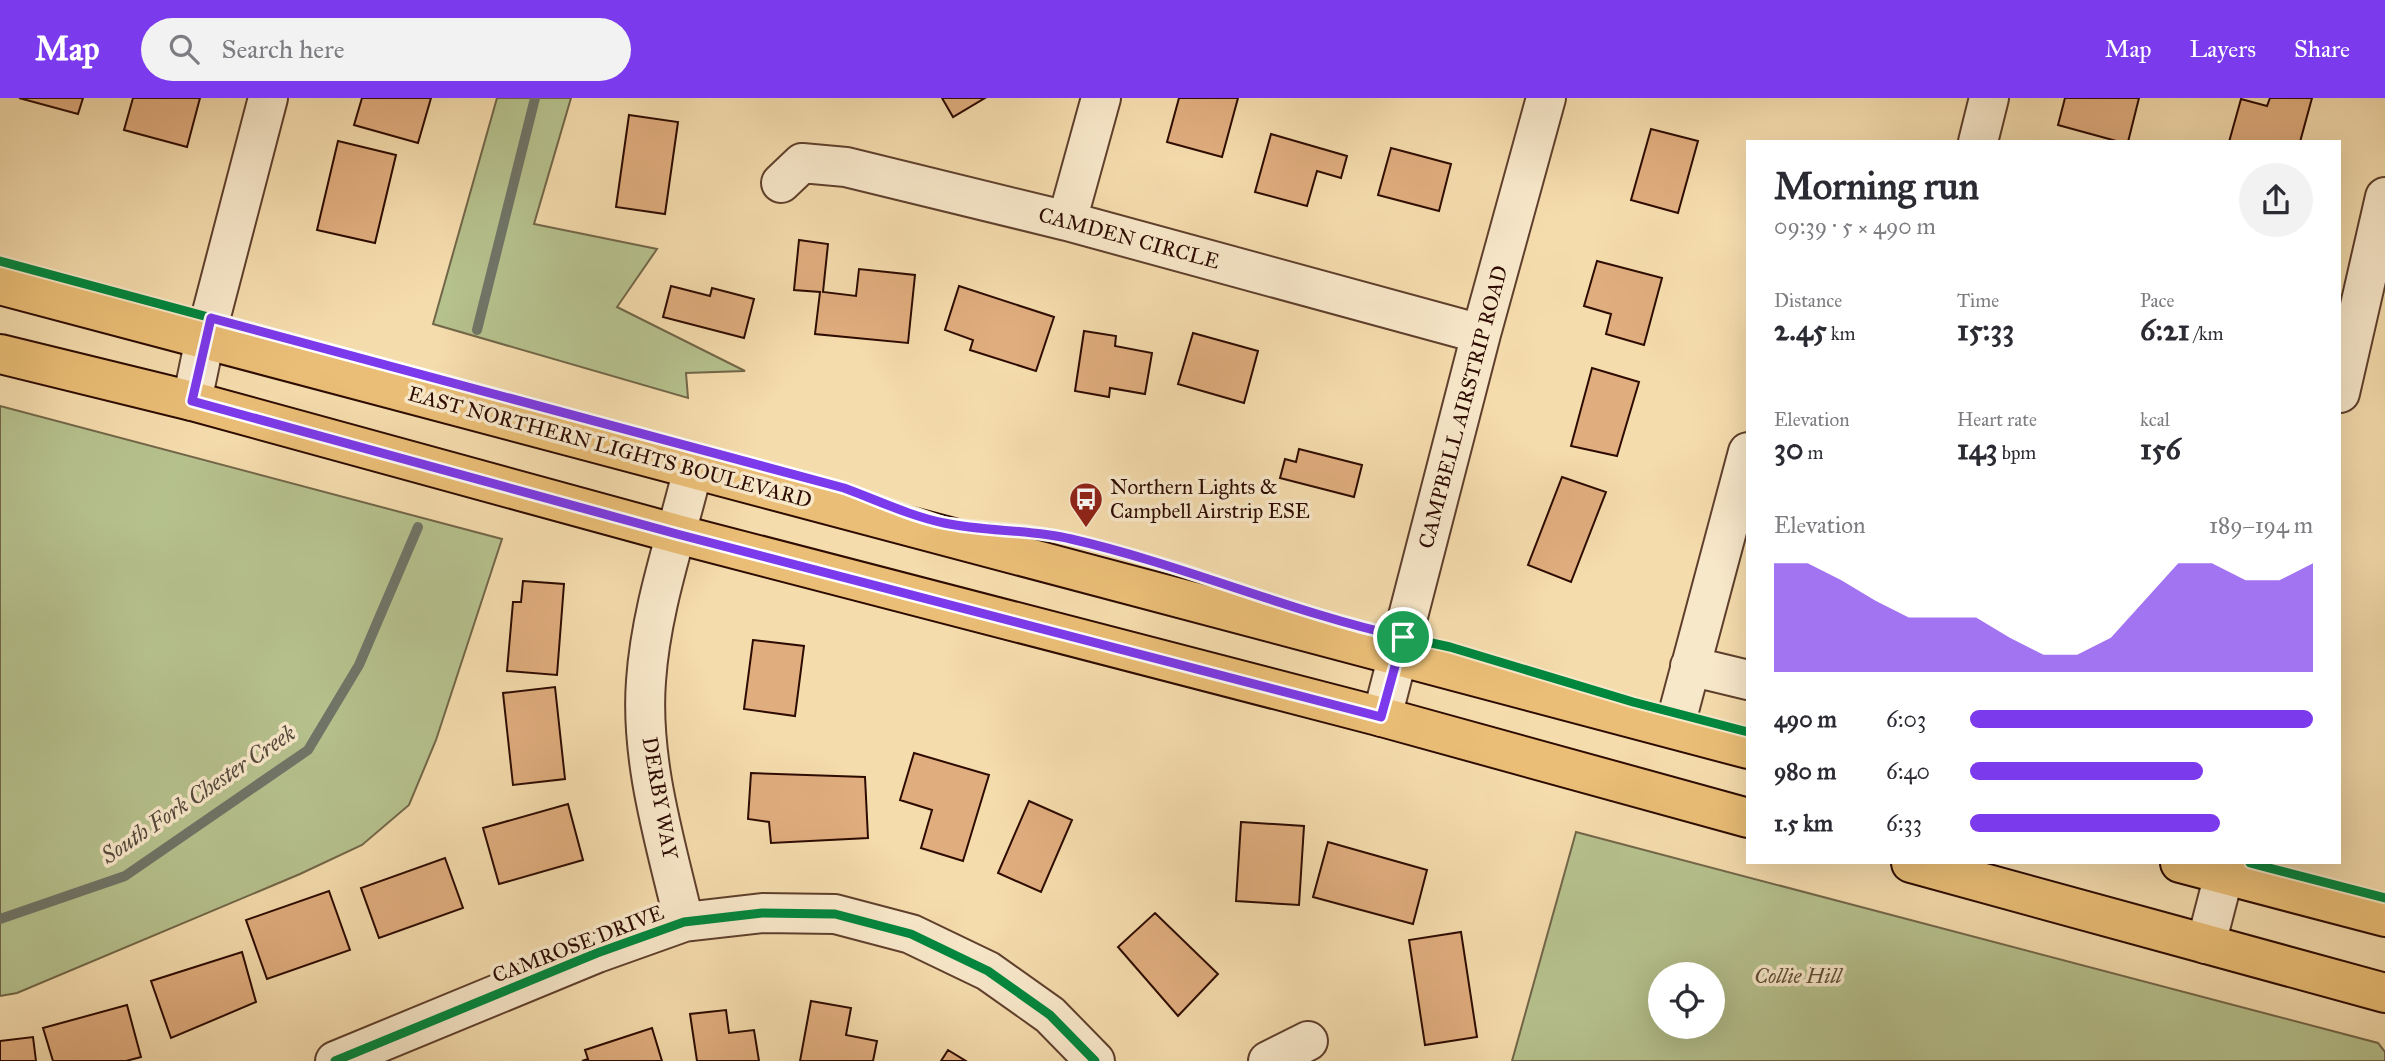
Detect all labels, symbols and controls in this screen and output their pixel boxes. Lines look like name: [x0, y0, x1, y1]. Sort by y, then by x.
search box: [141, 18, 631, 81]
text: Map: [35, 29, 99, 69]
icon: search: [165, 30, 203, 68]
text: Search here: [221, 33, 345, 65]
text: Map: [2105, 34, 2152, 64]
text: Layers: [2190, 34, 2256, 64]
text: Share: [2294, 34, 2350, 64]
text: Morning run: [1774, 163, 1979, 209]
button: share: [2239, 163, 2313, 237]
street label: CAMDEN CIRCLE: [1036, 201, 1222, 275]
text: 09:39 · 5 × 490 m: [1774, 212, 1936, 240]
street label: CAMPBELL AIRSTRIP ROAD: [1413, 263, 1513, 551]
text: Distance: [1774, 289, 1842, 312]
text: Time: [1957, 289, 1999, 312]
text: Pace: [2140, 289, 2174, 312]
text: 2.45: [1774, 312, 1827, 348]
text: 15:33: [1957, 312, 2014, 348]
text: 6:21: [2140, 312, 2190, 348]
text: km: [1827, 322, 1855, 345]
text: /km: [2190, 322, 2224, 345]
street label: EAST NORTHERN LIGHTS BOULEVARD: [405, 380, 815, 514]
text: Elevation: [1774, 408, 1849, 431]
text: Heart rate: [1957, 408, 2037, 431]
text: kcal: [2140, 408, 2170, 431]
text: 30: [1774, 431, 1803, 467]
text: 143: [1957, 431, 1998, 467]
text: 156: [2140, 431, 2181, 467]
text: m: [1803, 441, 1824, 464]
text: bpm: [1998, 441, 2036, 464]
place label: Northern Lights & Campbell Airstrip ESE: [1110, 474, 1310, 524]
bus stop icon: Northern Lights & Campbell Airstrip ESE: [1067, 480, 1105, 529]
text: Elevation: [1774, 511, 1865, 539]
text: 189–194 m: [2209, 511, 2313, 539]
pin: [1373, 607, 1433, 667]
icon: arrive: [1384, 618, 1422, 656]
text: 490 m: [1774, 705, 1837, 733]
text: 6:03: [1886, 705, 1926, 733]
water label: South Fork Chester Creek: [95, 719, 300, 870]
street label: DERBY WAY: [636, 735, 684, 862]
text: 980 m: [1774, 757, 1836, 785]
text: 6:40: [1886, 757, 1930, 785]
text: 1.5 km: [1774, 809, 1833, 837]
text: 6:33: [1886, 809, 1922, 837]
street label: CAMROSE DRIVE: [488, 899, 668, 989]
map controls: [1648, 962, 1725, 1039]
button: locate: [1648, 962, 1725, 1039]
park label: Collie Hill: [1754, 963, 1844, 989]

